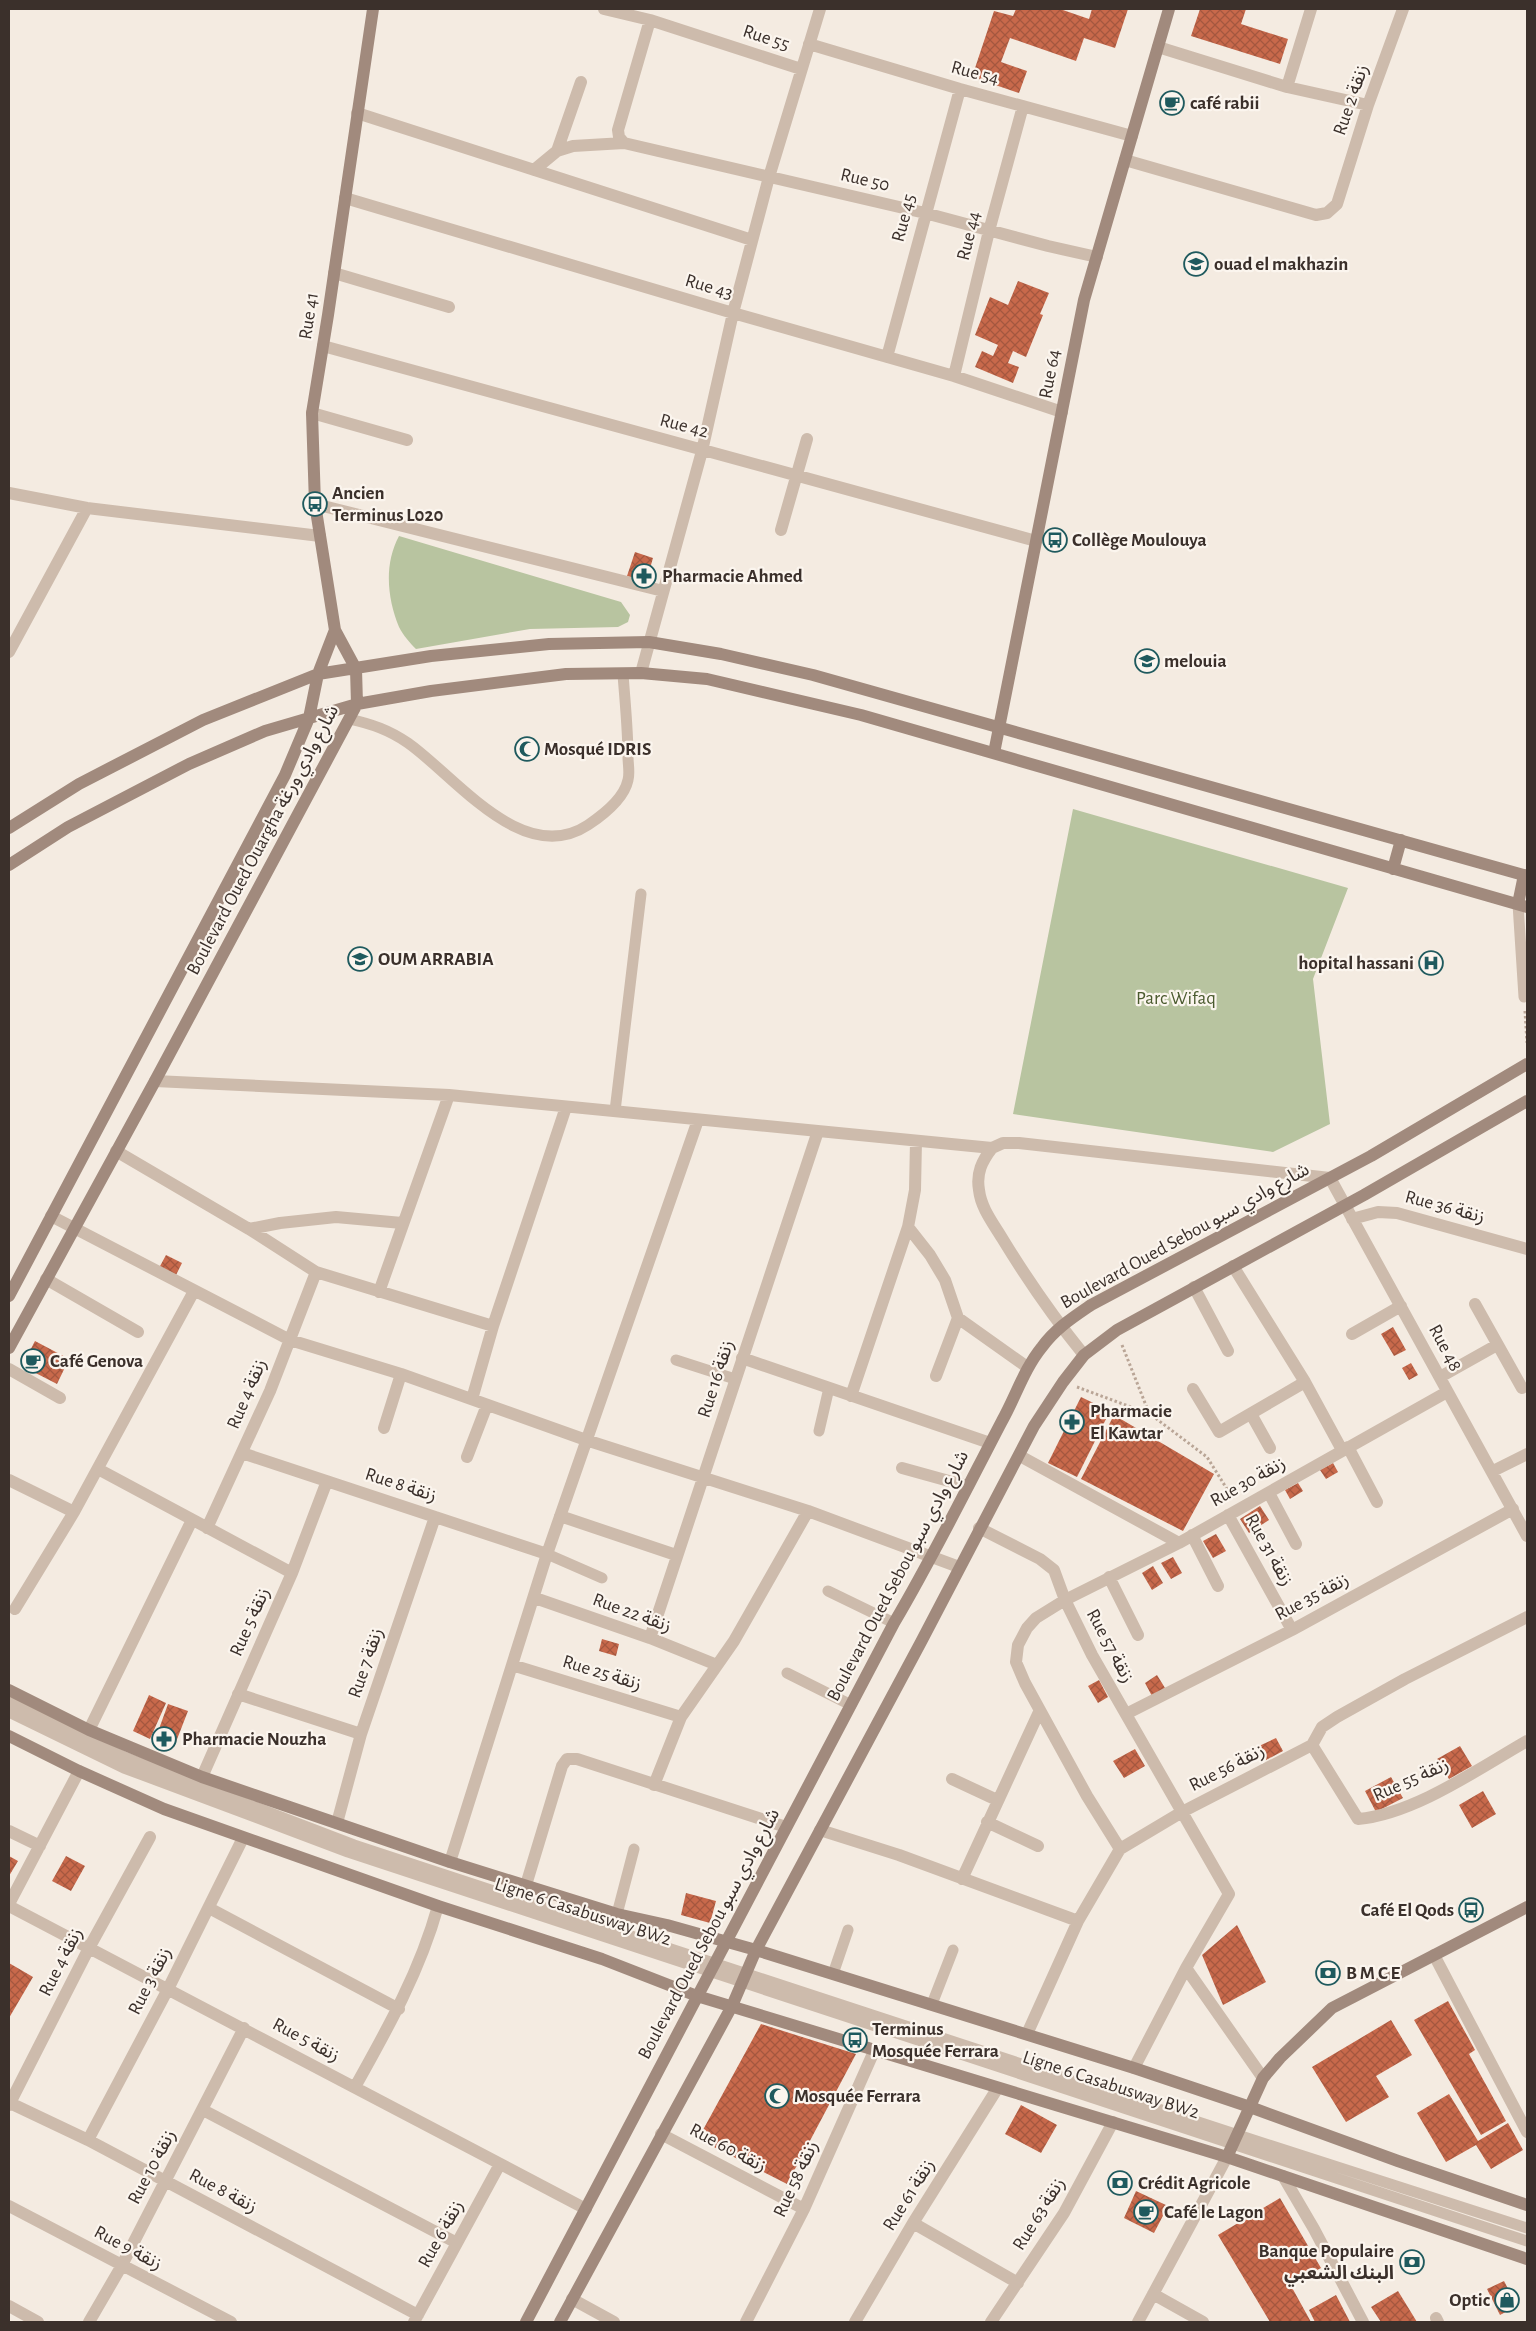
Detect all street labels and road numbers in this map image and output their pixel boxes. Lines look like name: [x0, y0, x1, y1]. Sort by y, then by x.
street label: Rue 55: [740, 22, 792, 54]
street label: Rue 54: [949, 58, 1001, 88]
street label: Rue 2 زنقة: [1330, 62, 1373, 138]
street label: Rue 50: [839, 165, 891, 195]
street label: Rue 45: [889, 192, 920, 244]
street label: Rue 44: [954, 209, 984, 263]
street label: Rue 43: [683, 271, 735, 303]
street label: Rue 41: [296, 291, 322, 341]
street label: Rue 64: [1036, 348, 1064, 400]
street label: Rue 42: [658, 410, 711, 442]
street label: Boulevard Oued Ouargha شارع وادي ورغة: [184, 702, 346, 980]
street label: Boulevard Oued Sebou شارع وادي سبو: [1058, 1160, 1315, 1316]
street label: Rue 36 زنقة: [1403, 1187, 1487, 1228]
street label: Rue 48: [1425, 1322, 1465, 1374]
street label: Rue 16 زنقة: [695, 1338, 738, 1421]
street label: Rue 4 زنقة: [224, 1356, 271, 1432]
street label: Boulevard Oued Sebou شارع وادي سبو: [824, 1448, 976, 1707]
street label: Rue 30 زنقة: [1207, 1454, 1289, 1511]
street label: Rue 8 زنقة: [363, 1465, 439, 1506]
street label: Rue 31 زنقة: [1241, 1511, 1297, 1590]
street label: Rue 35 زنقة: [1272, 1570, 1353, 1625]
street label: Rue 5 زنقة: [226, 1585, 274, 1660]
street label: Rue 22 زنقة: [590, 1590, 674, 1637]
street label: Rue 57 زنقة: [1082, 1606, 1137, 1687]
street label: Rue 7 زنقة: [345, 1625, 388, 1701]
street label: Rue 25 زنقة: [560, 1652, 644, 1695]
street label: Rue 56 زنقة: [1186, 1741, 1268, 1796]
street label: Rue 55 زنقة: [1370, 1755, 1452, 1806]
street label: Boulevard Oued Sebou شارع وادي سبو: [635, 1806, 787, 2065]
street label: Ligne 6 Casabusway BW2: [492, 1874, 674, 1950]
street label: Rue 4 زنقة: [36, 1925, 87, 2000]
street label: Rue 3 زنقة: [125, 1944, 176, 2018]
street label: Rue 5 زنقة: [269, 2014, 343, 2066]
street label: Ligne 6 Casabusway BW2: [1020, 2047, 1202, 2123]
street label: Rue 60 زنقة: [686, 2120, 770, 2177]
street label: Rue 10 زنقة: [124, 2127, 180, 2208]
street label: Rue 58 زنقة: [770, 2138, 823, 2221]
street label: Rue 61 زنقة: [880, 2156, 939, 2235]
street label: Rue 8 زنقة: [185, 2165, 260, 2218]
street label: Rue 63 زنقة: [1009, 2174, 1070, 2254]
street label: Rue 6 زنقة: [415, 2197, 468, 2271]
street label: Rue 9 زنقة: [90, 2222, 165, 2275]

